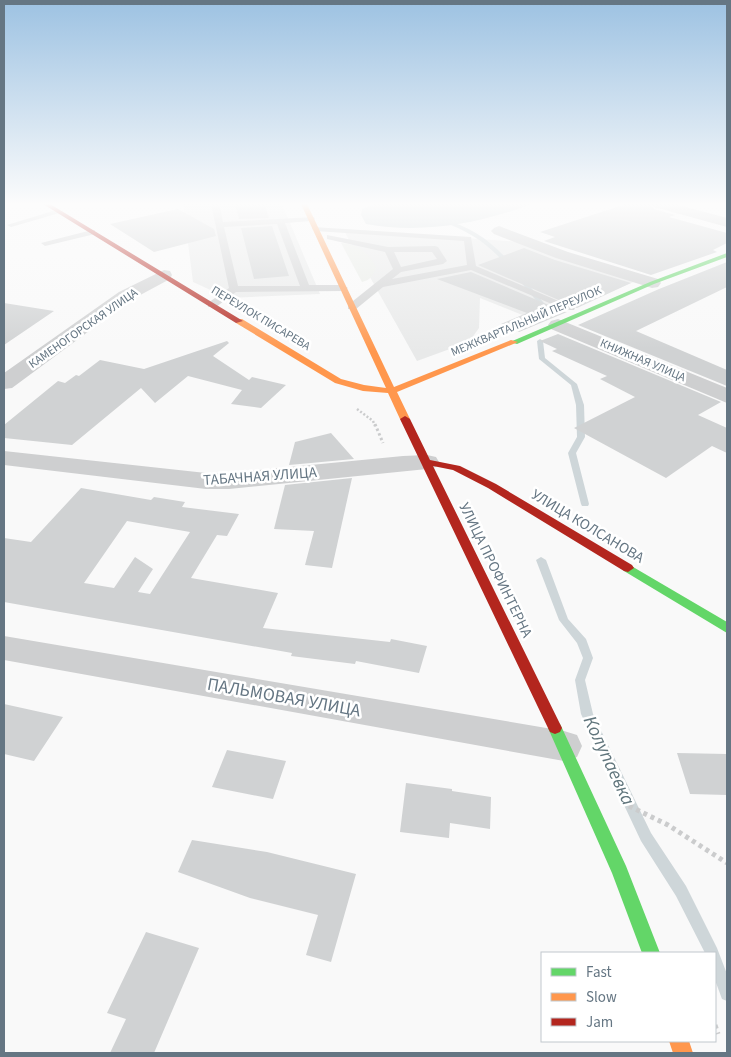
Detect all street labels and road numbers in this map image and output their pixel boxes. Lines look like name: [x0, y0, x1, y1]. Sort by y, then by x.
street label: ПЕРЕУЛОК ПИСАРЕВА: [208, 282, 314, 355]
street label: МЕЖКВАРТАЛЬНЫЙ ПЕРЕУЛОК: [448, 282, 604, 361]
street label: КАМЕНОГОРСКАЯ УЛИЦА: [25, 284, 142, 372]
street label: КНИЖНАЯ УЛИЦА: [597, 335, 689, 386]
street label: ТАБАЧНАЯ УЛИЦА: [203, 462, 318, 491]
street label: УЛИЦА КОЛСАНОВА: [527, 484, 649, 569]
street label: УЛИЦА ПРОФИНТЕРНА: [454, 499, 538, 642]
street label: ПАЛЬМОВАЯ УЛИЦА: [205, 672, 363, 723]

